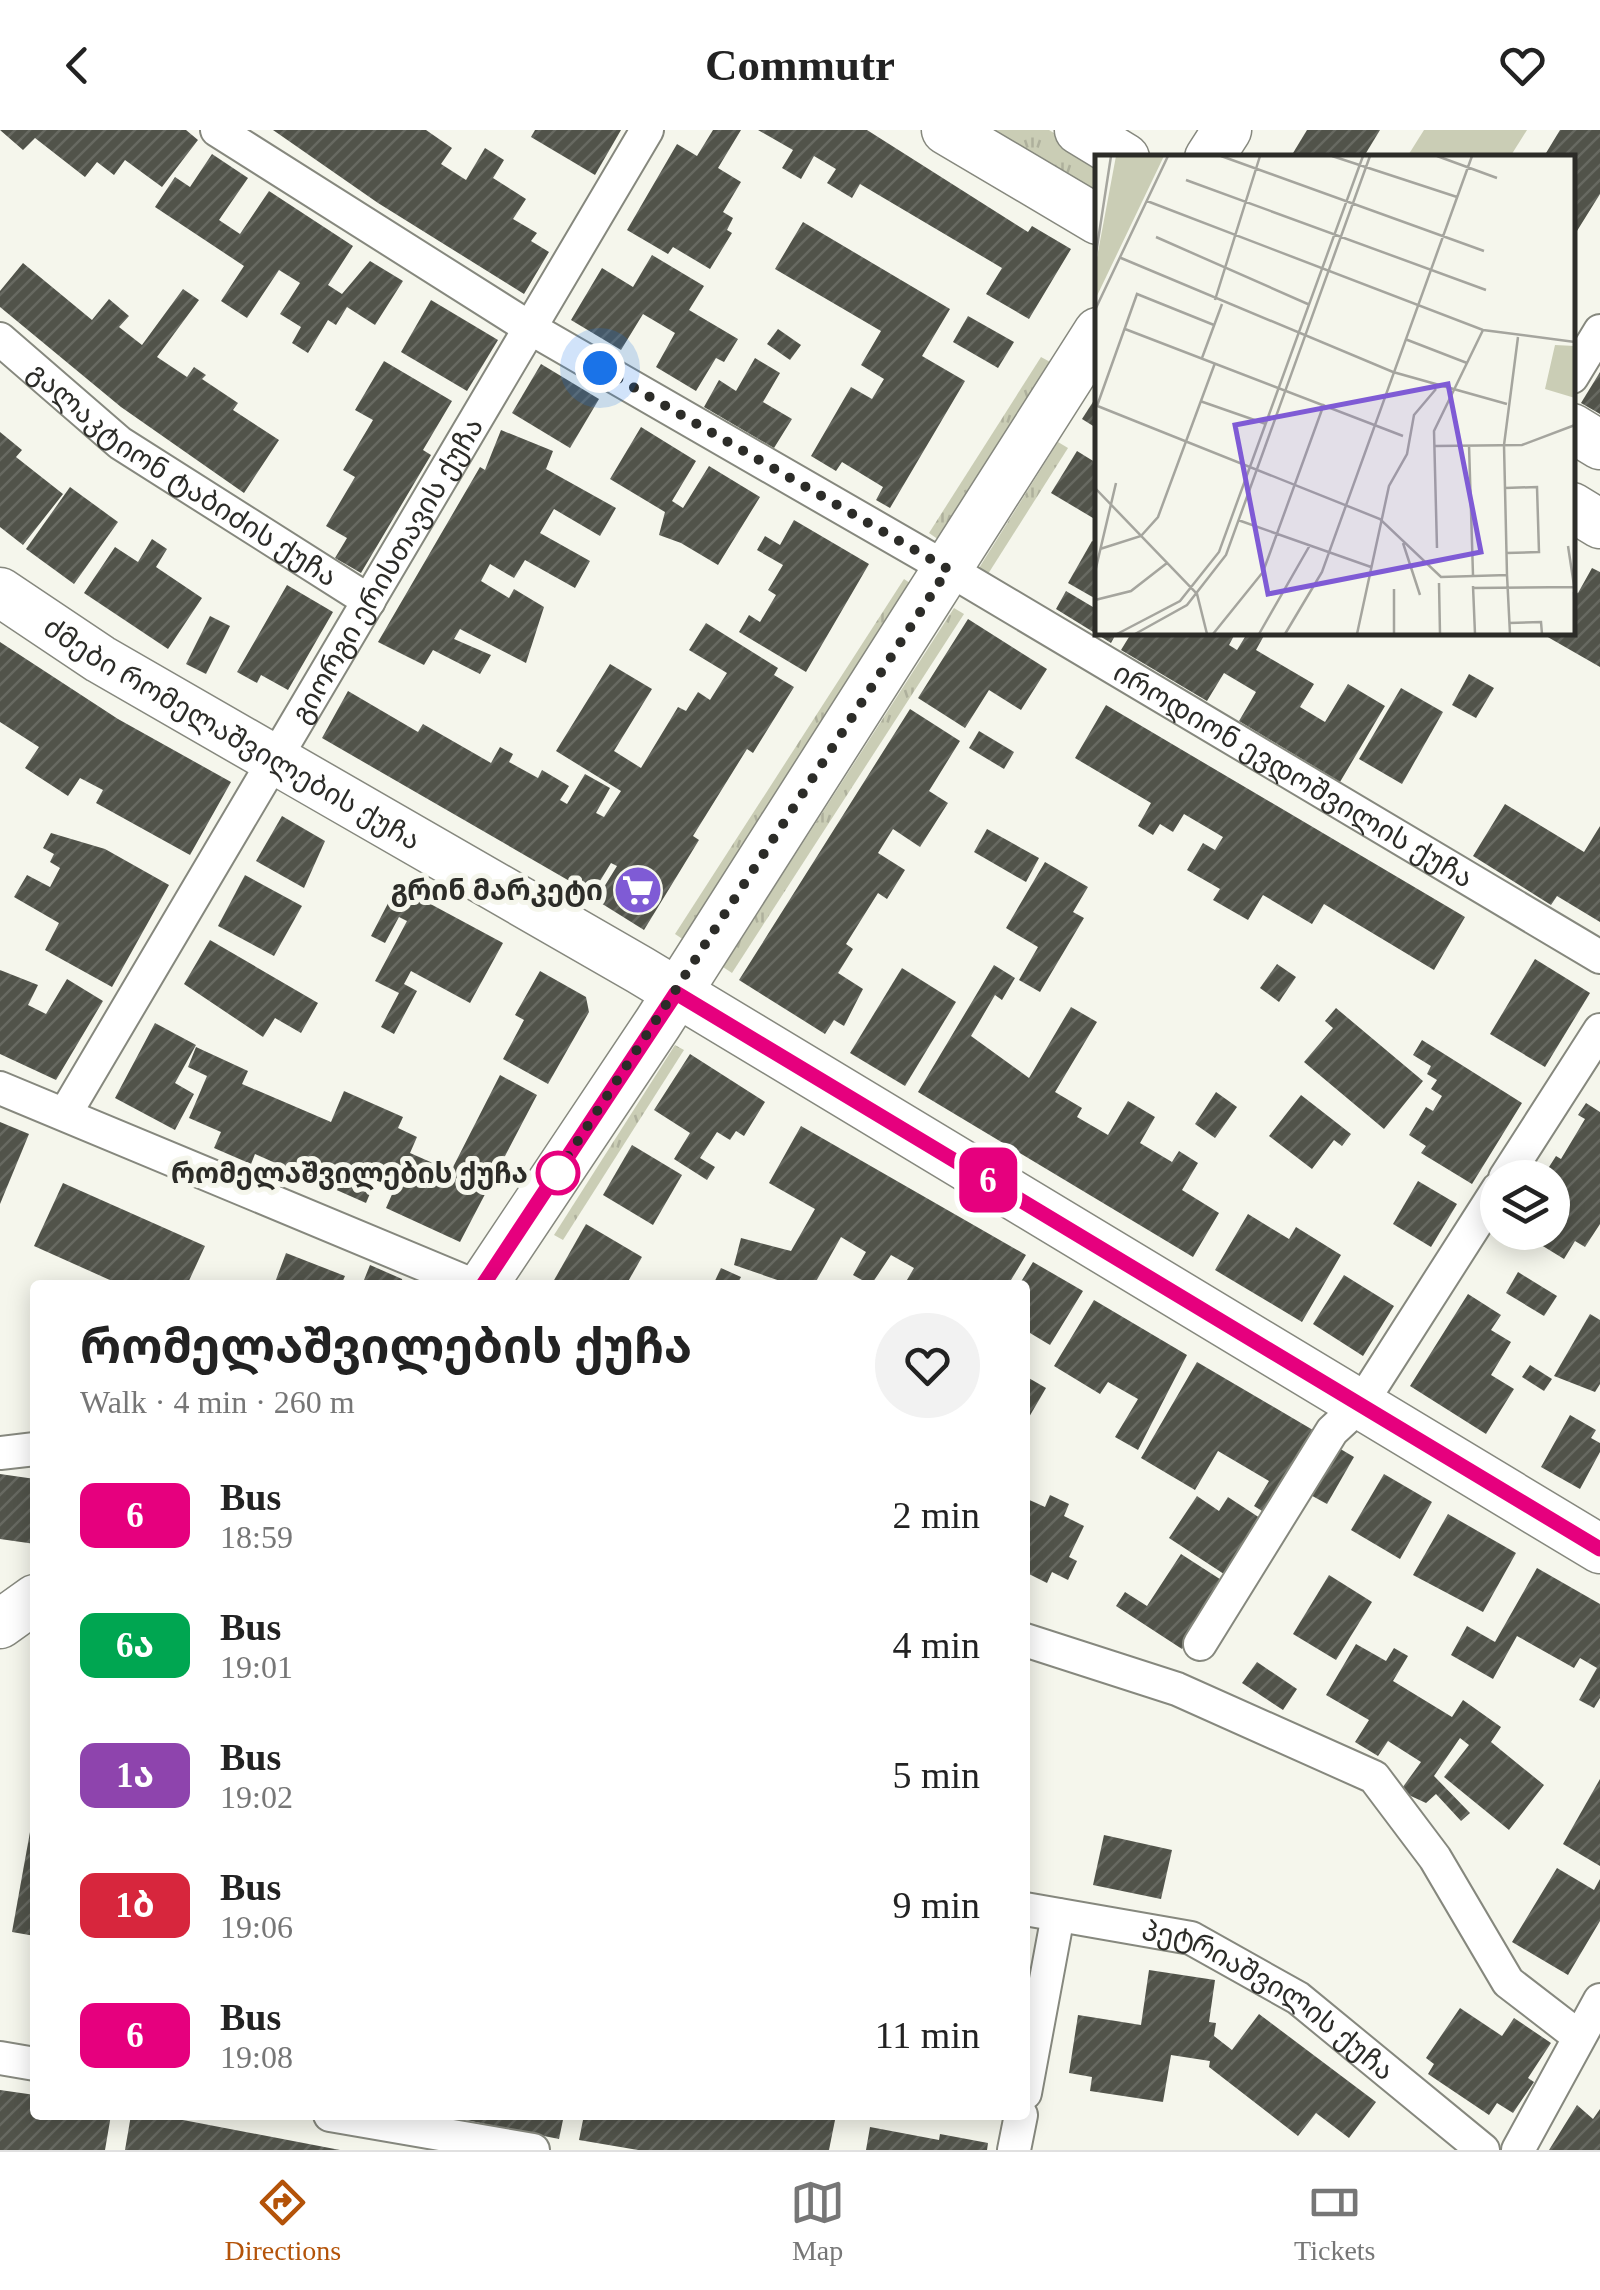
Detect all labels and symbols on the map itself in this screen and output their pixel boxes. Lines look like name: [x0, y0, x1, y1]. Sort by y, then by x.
inset map: [1095, 155, 1575, 635]
your location: [575, 343, 625, 393]
street label: გალაკტიონ ტაბიძის ქუჩა: [21, 356, 343, 593]
street label: გიორგი ერისთავის ქუჩა: [285, 412, 489, 729]
street label: ძმები რომელაშვილების ქუჩა: [38, 611, 426, 856]
street label: იროდიონ ევდოშვილის ქუჩა: [1108, 656, 1478, 894]
supermarket icon: გრინ მარკეტი: [612, 864, 664, 916]
place label: გრინ მარკეტი: [391, 875, 603, 907]
line badge: 6: [956, 1148, 1020, 1212]
marker: რომელაშვილების ქუჩა: [537, 1152, 579, 1194]
place label: რომელაშვილების ქუჩა: [171, 1158, 528, 1191]
street label: პეტრიაშვილის ქუჩა: [1140, 1915, 1400, 2086]

